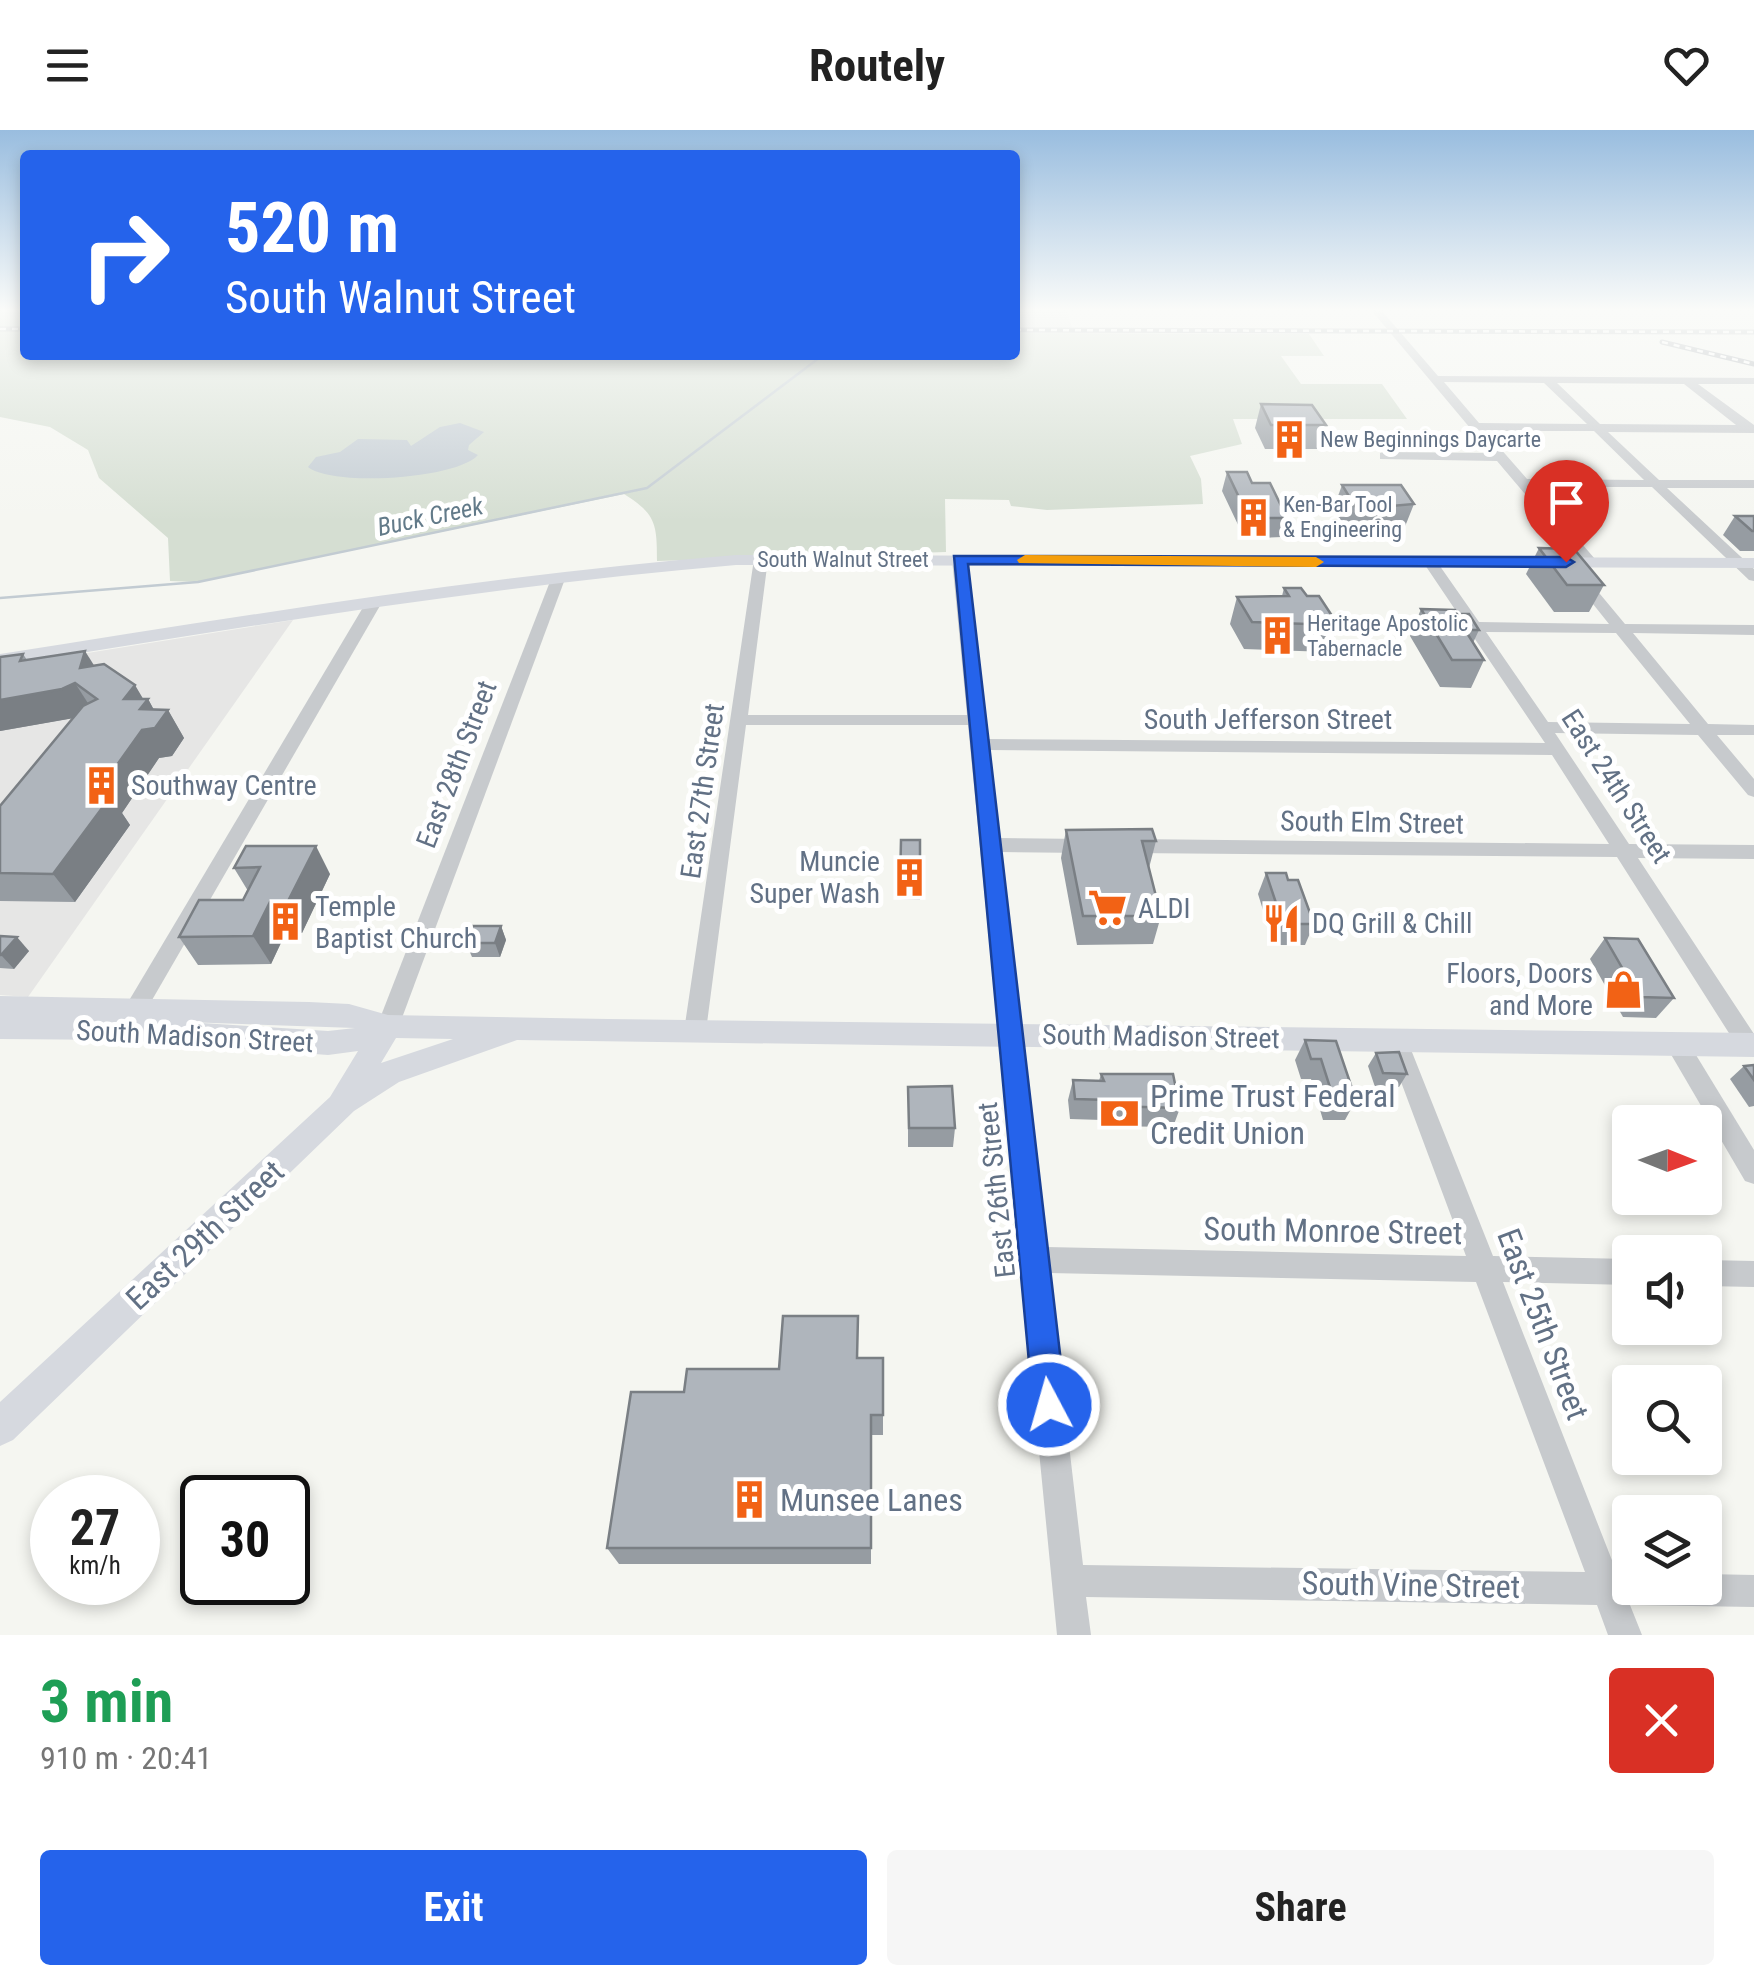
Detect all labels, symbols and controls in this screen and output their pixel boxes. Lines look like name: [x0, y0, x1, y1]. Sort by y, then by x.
icon: menu: [40, 38, 95, 93]
icon: heart: [1659, 38, 1714, 93]
text: Routely: [809, 39, 945, 92]
text: 520 m: [225, 187, 399, 269]
icon: right: [60, 190, 190, 320]
text: South Walnut Street: [225, 271, 576, 324]
building icon: New Beginnings Daycarte: [1269, 418, 1311, 460]
place label: New Beginnings Daycarte: [1320, 427, 1541, 452]
pin: [1524, 460, 1609, 563]
icon: arrive: [1539, 475, 1594, 530]
water label: Buck Creek: [375, 491, 487, 542]
place label: Ken-Bar Tool & Engineering: [1283, 492, 1402, 542]
building icon: Ken-Bar Tool & Engineering: [1232, 496, 1274, 538]
street label: South Walnut Street: [757, 547, 929, 572]
place label: Heritage Apostolic Tabernacle: [1307, 611, 1468, 661]
building icon: Heritage Apostolic Tabernacle: [1256, 615, 1298, 657]
street label: East 28th Street: [409, 676, 503, 852]
street label: East 27th Street: [674, 701, 731, 881]
street label: South Jefferson Street: [1144, 703, 1392, 736]
street label: East 24th Street: [1555, 703, 1678, 869]
building icon: Southway Centre: [80, 764, 122, 806]
place label: Southway Centre: [131, 769, 317, 802]
street label: South Elm Street: [1280, 804, 1464, 841]
place label: Muncie Super Wash: [749, 845, 880, 910]
building icon: Muncie Super Wash: [889, 856, 931, 898]
supermarket icon: ALDI: [1087, 887, 1129, 929]
place label: Temple Baptist Church: [315, 890, 477, 955]
place label: ALDI: [1138, 892, 1190, 925]
building icon: Temple Baptist Church: [264, 901, 306, 943]
restaurant icon: DQ Grill & Chill: [1261, 902, 1303, 944]
place label: DQ Grill & Chill: [1312, 907, 1472, 940]
place label: Floors, Doors and More: [1446, 957, 1593, 1022]
shop icon: Floors, Doors and More: [1602, 968, 1644, 1010]
street label: South Madison Street: [75, 1014, 315, 1059]
street label: South Madison Street: [1042, 1018, 1280, 1055]
place label: Prime Trust Federal Credit Union: [1150, 1077, 1395, 1152]
bank icon: Prime Trust Federal Credit Union: [1099, 1093, 1141, 1135]
street label: East 26th Street: [971, 1101, 1022, 1279]
north arrow: [1612, 1105, 1722, 1215]
map controls: [1612, 1105, 1722, 1605]
street label: East 29th Street: [118, 1152, 292, 1318]
street label: South Monroe Street: [1203, 1210, 1463, 1252]
street label: East 25th Street: [1489, 1223, 1597, 1425]
button: sound: [1612, 1235, 1722, 1345]
position arrow: [997, 1353, 1101, 1457]
button: search: [1612, 1365, 1722, 1475]
speed limit sign: 30: [180, 1475, 310, 1605]
building icon: Munsee Lanes: [729, 1479, 771, 1521]
place label: Munsee Lanes: [780, 1481, 963, 1519]
button: layers: [1612, 1495, 1722, 1605]
text: 27: [70, 1499, 120, 1557]
text: km/h: [69, 1551, 121, 1580]
street label: South Vine Street: [1301, 1564, 1521, 1606]
text: 3 min: [40, 1666, 173, 1737]
button: close: [1609, 1668, 1714, 1773]
text: 910 m · 20:41: [40, 1739, 212, 1777]
button: Exit: [40, 1850, 867, 1965]
button: Share: [887, 1850, 1714, 1965]

